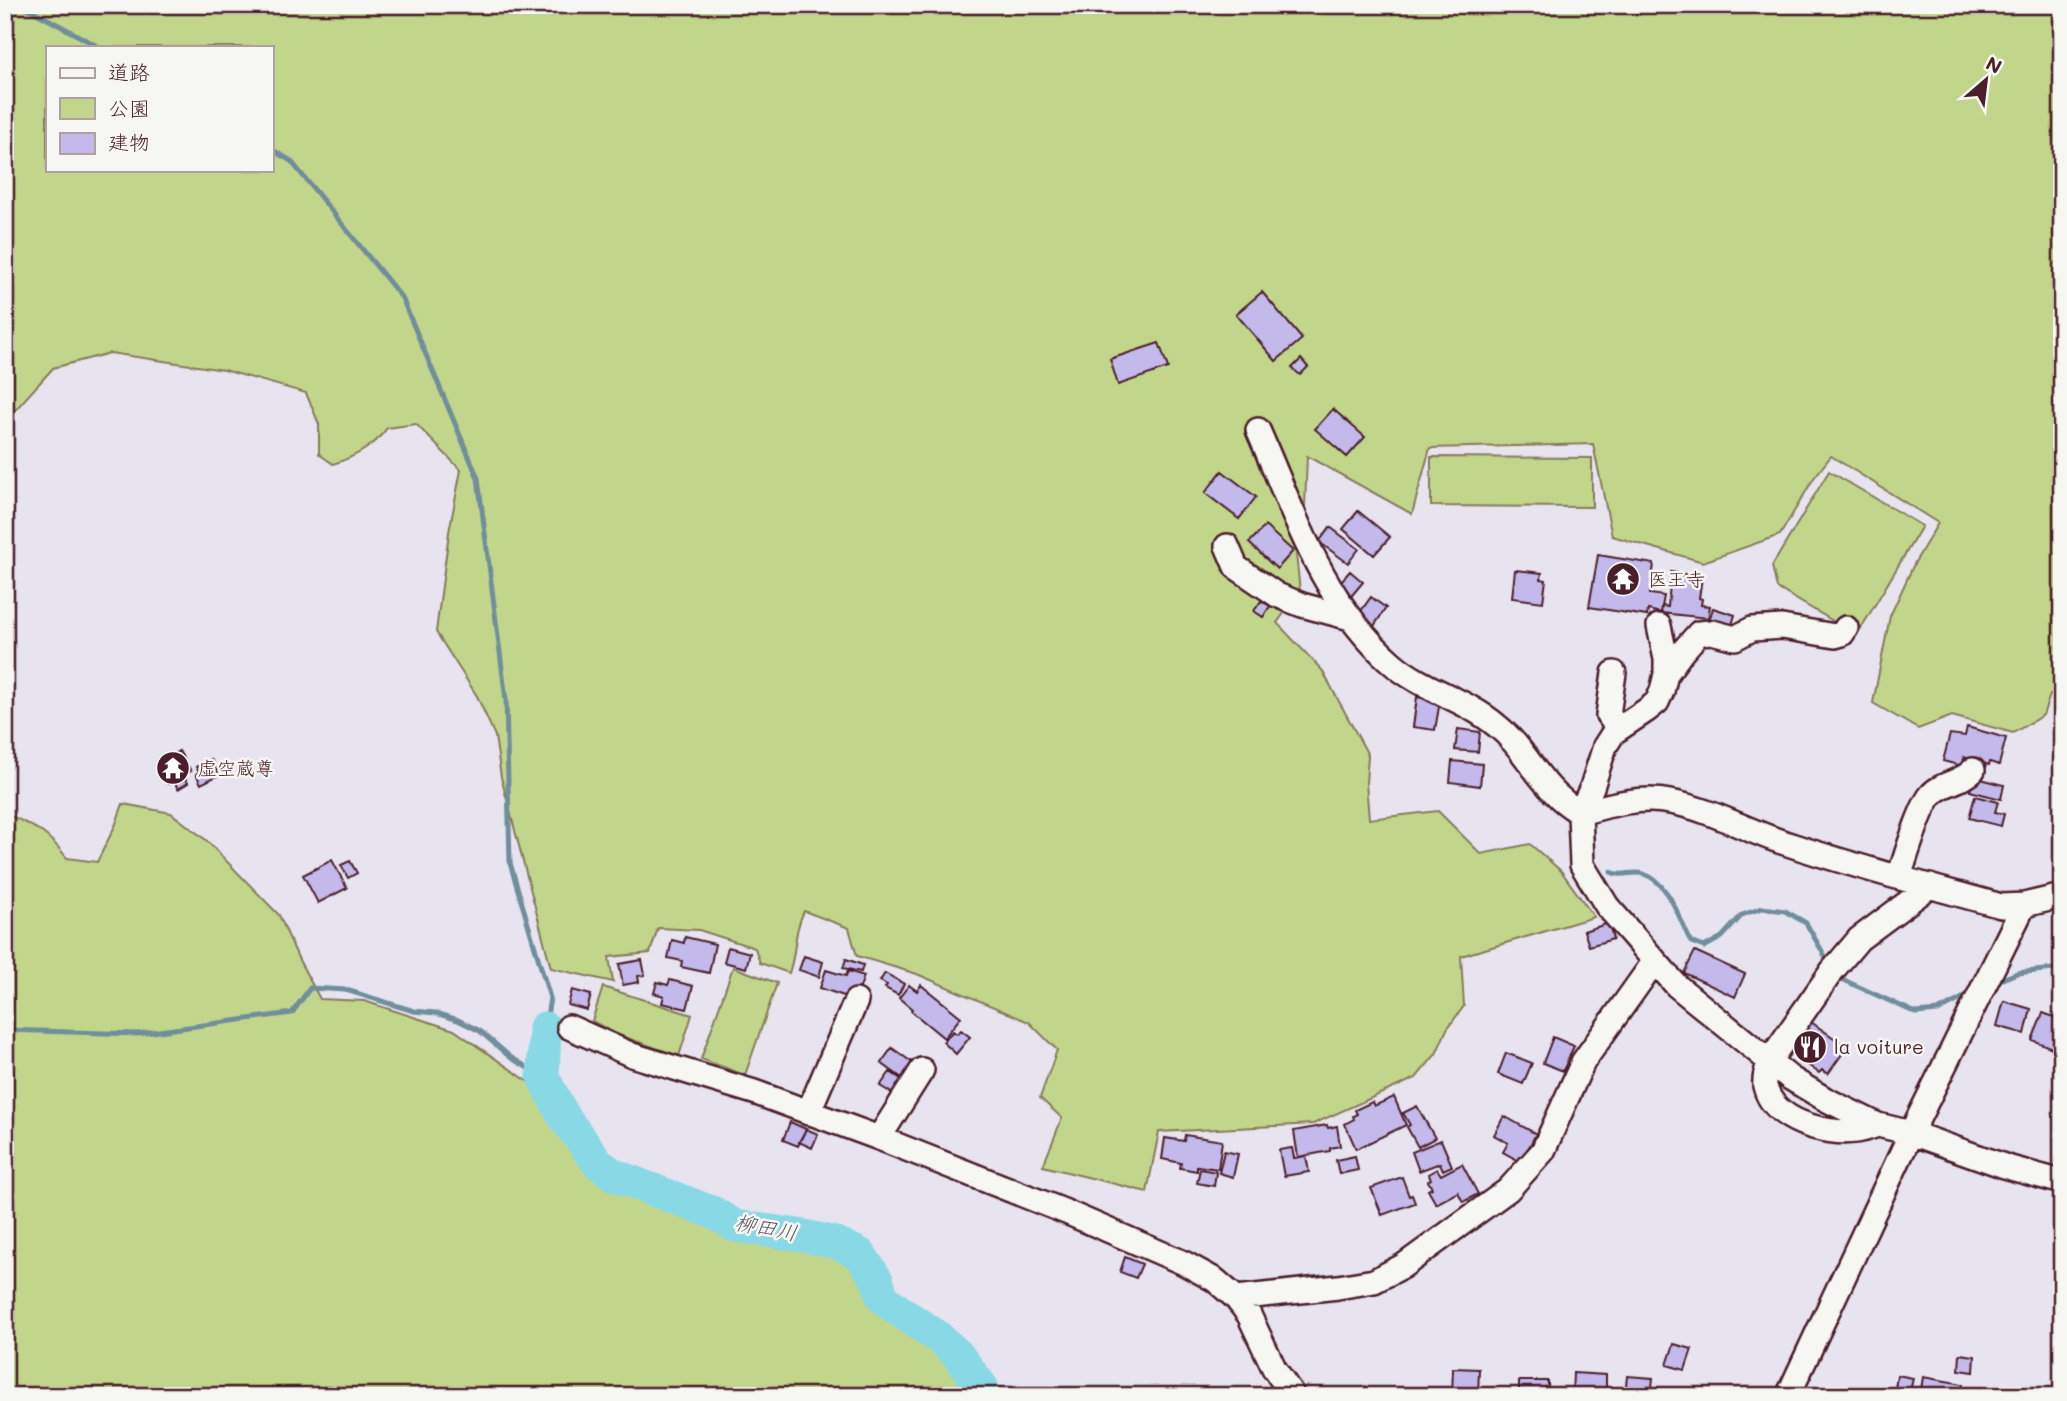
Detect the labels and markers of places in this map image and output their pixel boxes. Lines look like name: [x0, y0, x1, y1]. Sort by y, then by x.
temple icon: 医王寺: [1604, 560, 1642, 598]
place label: 医王寺: [1648, 566, 1705, 591]
temple icon: 虚空蔵尊: [154, 749, 192, 787]
place label: 虚空蔵尊: [198, 755, 274, 780]
restaurant icon: la voiture: [1791, 1028, 1829, 1066]
place label: la voiture: [1834, 1034, 1924, 1059]

